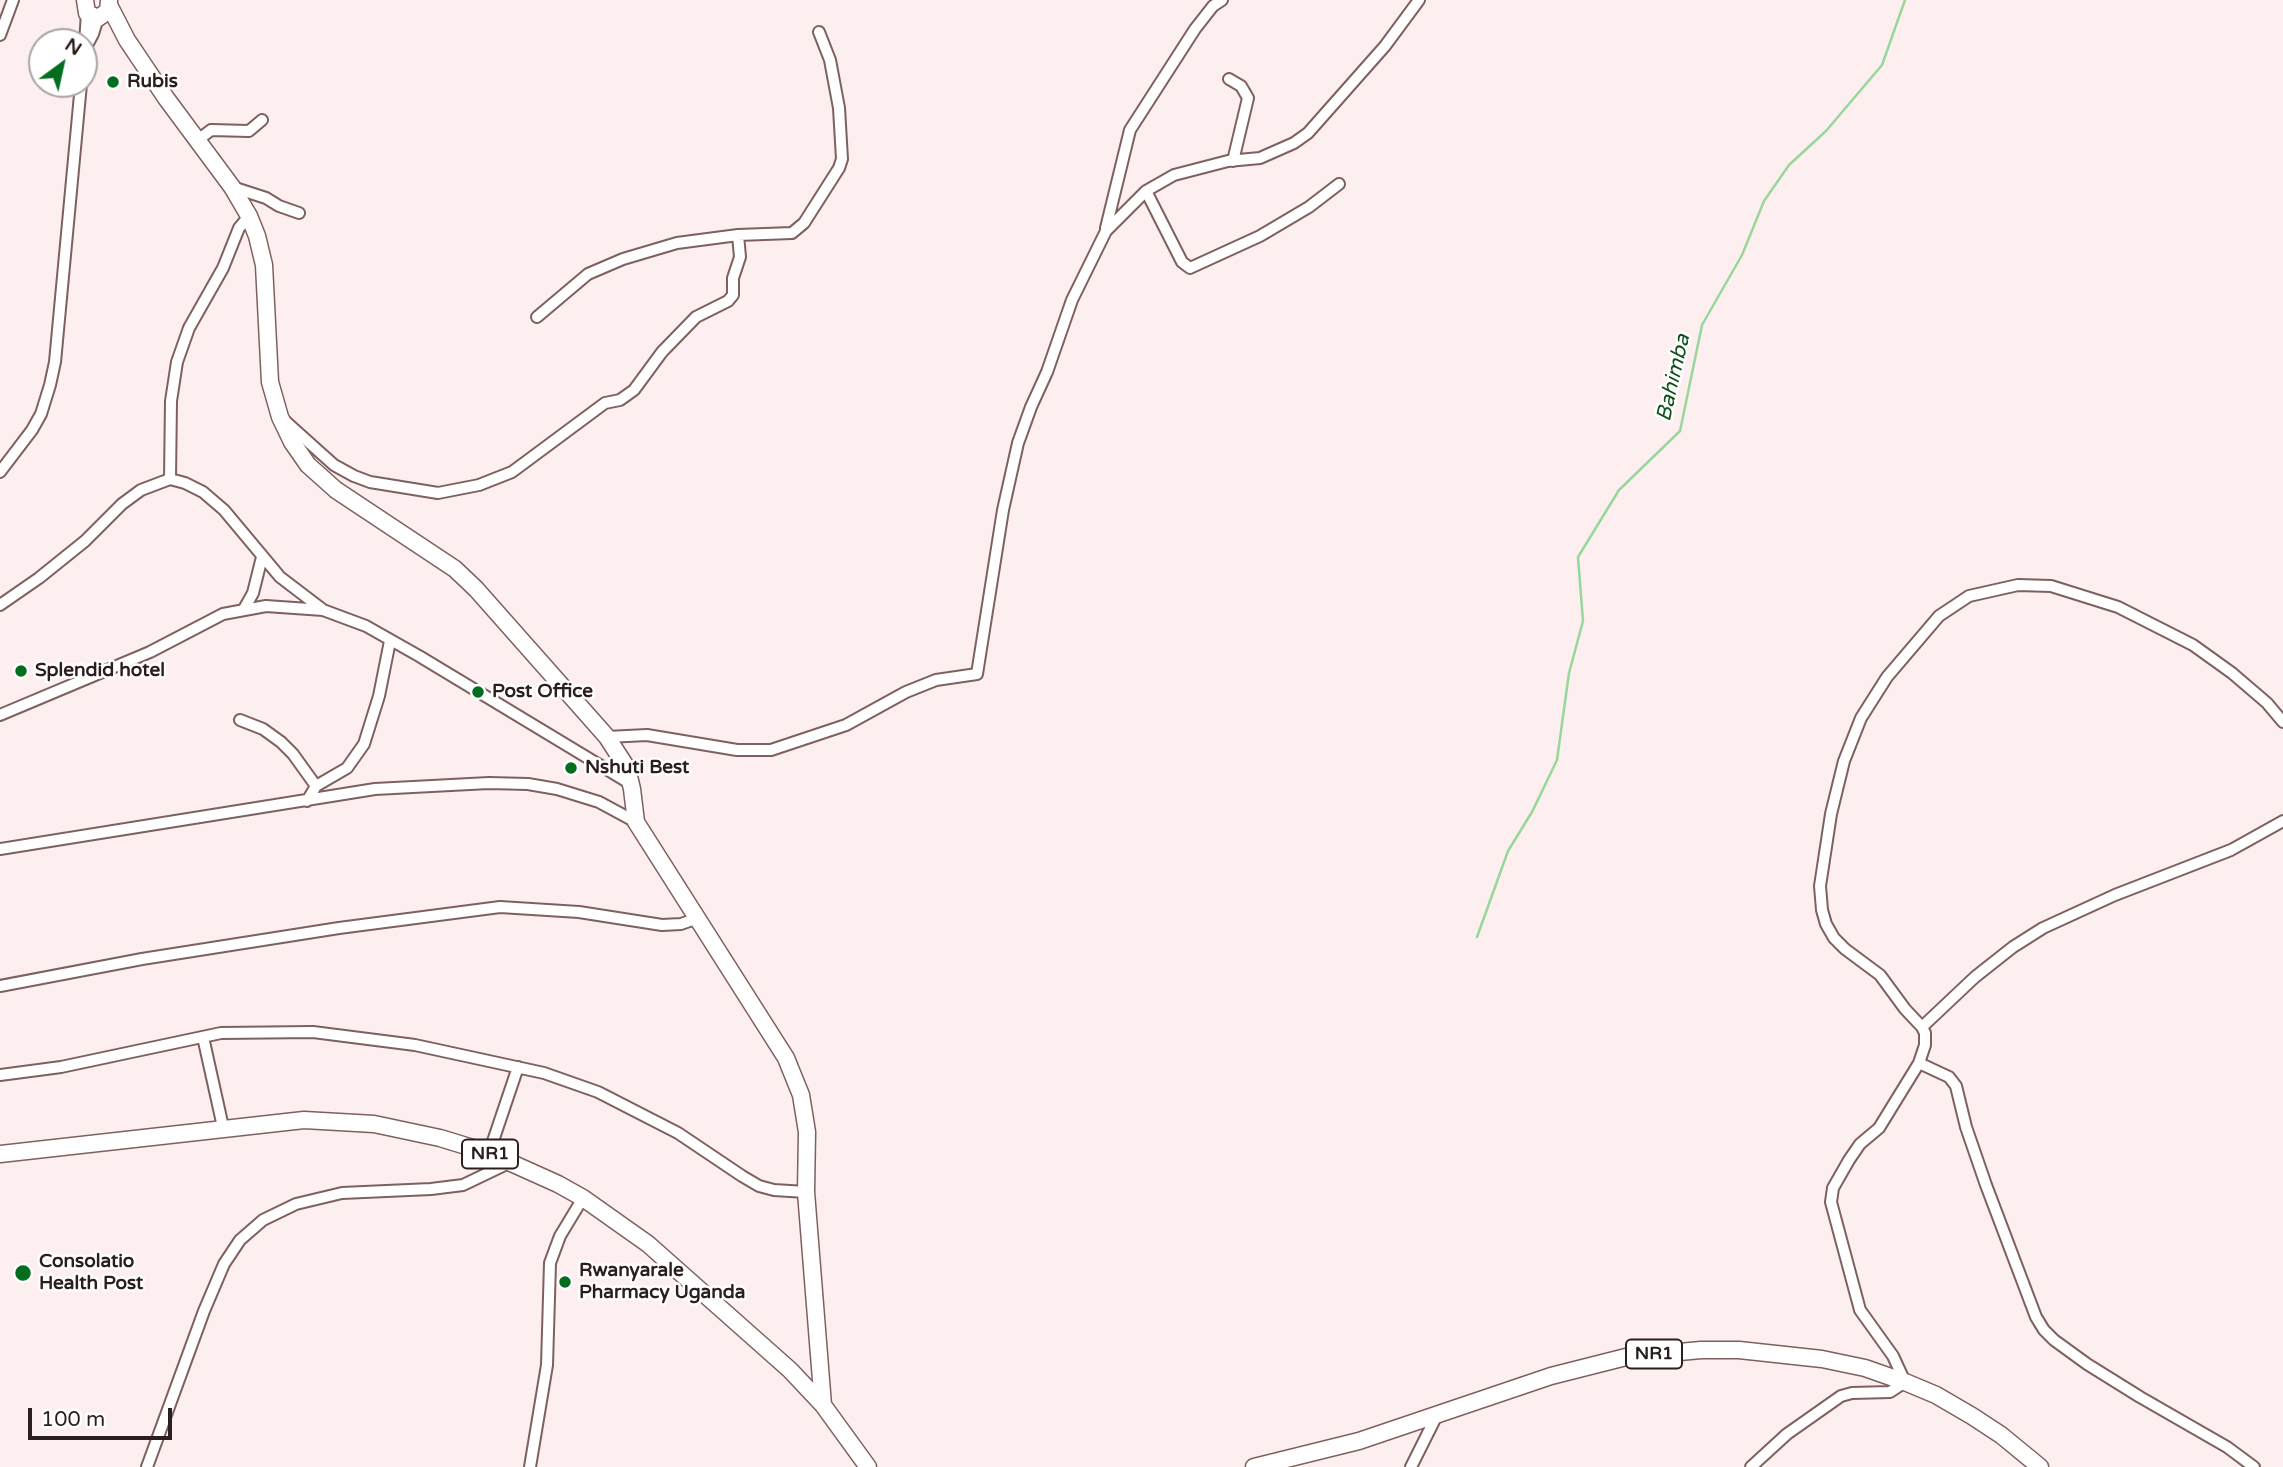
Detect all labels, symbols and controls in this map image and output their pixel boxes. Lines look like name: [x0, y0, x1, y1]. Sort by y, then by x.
north arrow: [28, 28, 98, 98]
text: N: [61, 34, 86, 60]
place label: Rubis: [127, 71, 178, 93]
marker: Rubis: [105, 74, 121, 90]
water label: Bahimba: [1652, 332, 1696, 424]
place label: Splendid hotel: [35, 660, 165, 682]
marker: Splendid hotel: [13, 663, 29, 679]
place label: Post Office: [492, 681, 593, 703]
marker: Post Office: [470, 684, 486, 700]
place label: Nshuti Best: [585, 757, 689, 779]
marker: Nshuti Best: [563, 760, 579, 776]
road number: NR1: [462, 1140, 518, 1168]
place label: Consolatio Health Post: [39, 1251, 143, 1295]
place label: Rwanyarale Pharmacy Uganda: [579, 1260, 746, 1304]
marker: Consolatio Health Post: [13, 1263, 33, 1283]
marker: Rwanyarale Pharmacy Uganda: [557, 1274, 573, 1290]
road number: NR1: [1626, 1339, 1682, 1368]
scale bar: [32, 1394, 175, 1438]
text: 100 m: [41, 1407, 105, 1432]

